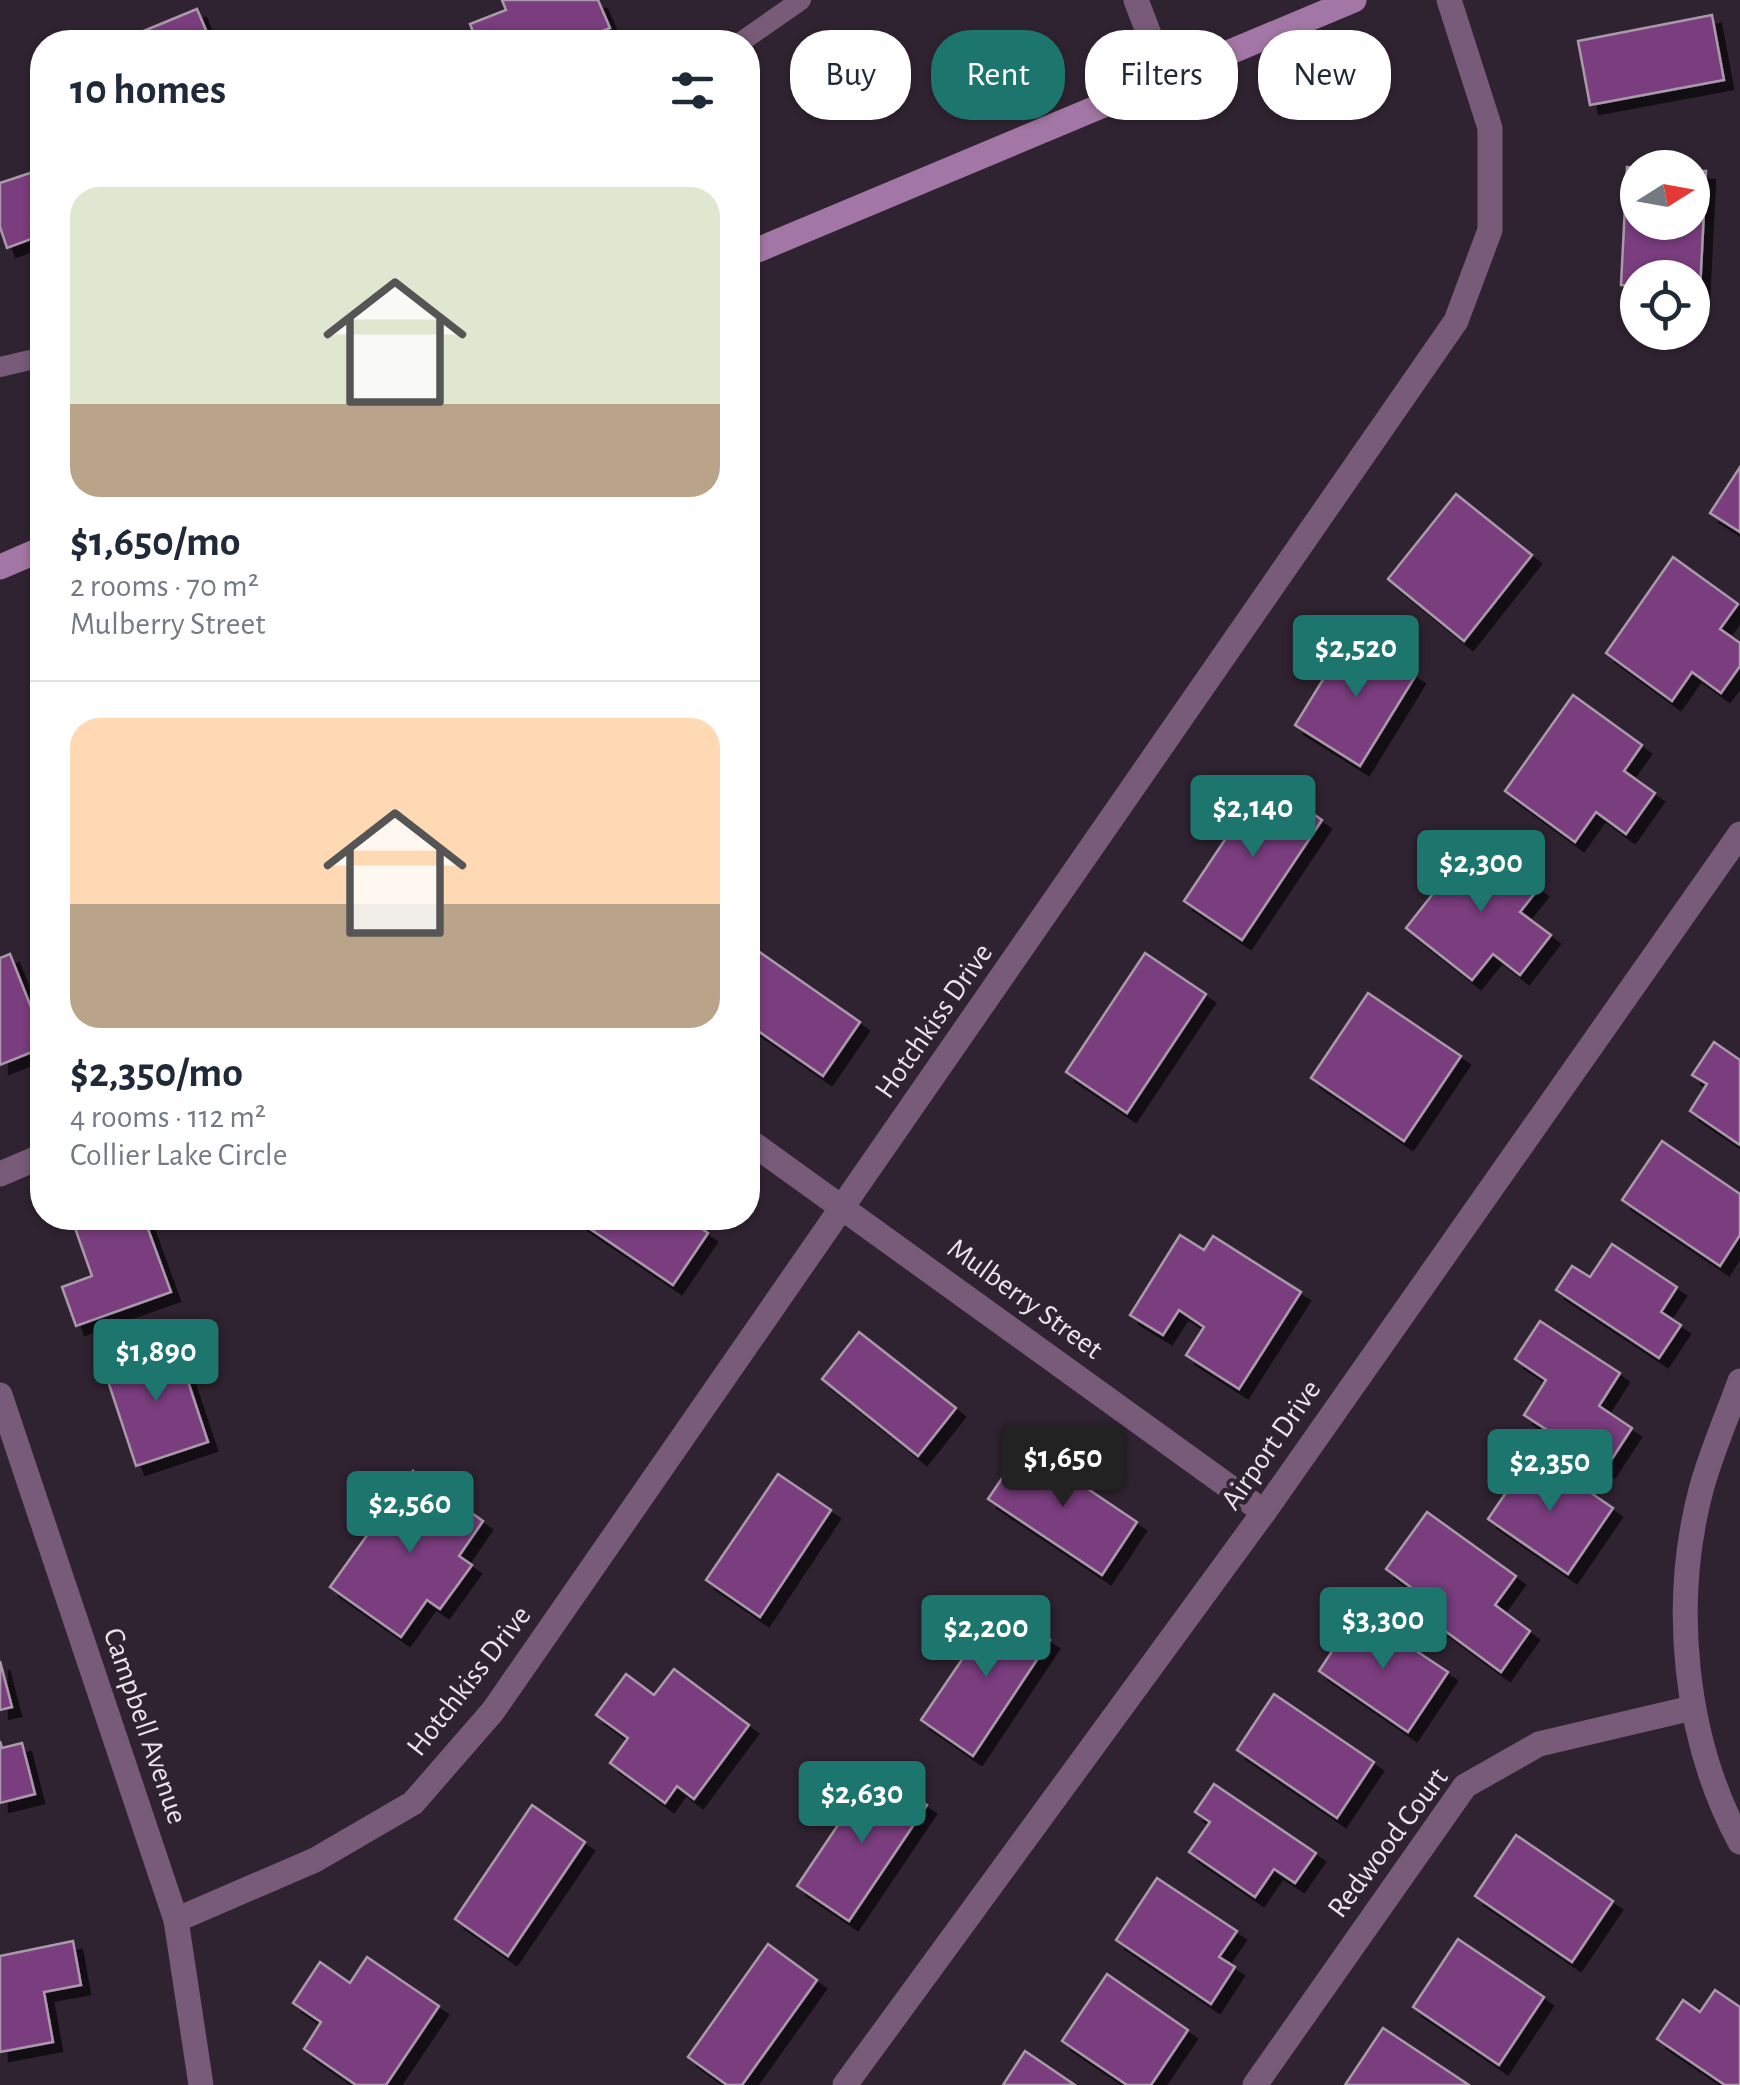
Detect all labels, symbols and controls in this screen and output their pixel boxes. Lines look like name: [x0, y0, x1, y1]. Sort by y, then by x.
chip: Buy: [790, 30, 911, 120]
chip: Rent: [931, 30, 1065, 120]
chip: Filters: [1085, 30, 1238, 120]
chip: New: [1258, 30, 1391, 120]
icon: filters: [665, 63, 720, 118]
text: 10 homes: [70, 69, 226, 111]
north arrow: [1620, 150, 1710, 240]
map controls: [1620, 150, 1710, 350]
icon: home: [305, 252, 485, 432]
button: locate: [1620, 260, 1710, 350]
text: $1,650/mo: [70, 521, 241, 563]
text: 2 rooms · 70 m²: [70, 570, 259, 602]
text: Mulberry Street: [70, 608, 265, 640]
pin: $2,520: [1275, 615, 1437, 700]
text: $2,520: [1315, 631, 1397, 663]
pin: $2,140: [1172, 775, 1334, 860]
icon: home: [305, 783, 485, 963]
text: $2,140: [1212, 791, 1294, 823]
pin: $2,300: [1400, 830, 1562, 915]
text: $2,300: [1439, 846, 1523, 878]
street label: Hotchkiss Drive: [870, 938, 998, 1104]
text: $2,350/mo: [70, 1052, 243, 1094]
text: 4 rooms · 112 m²: [70, 1101, 266, 1133]
text: Collier Lake Circle: [70, 1139, 288, 1171]
street label: Mulberry Street: [942, 1233, 1108, 1365]
pin: $1,890: [75, 1319, 237, 1404]
text: $1,890: [115, 1335, 197, 1367]
street label: Airport Drive: [1216, 1375, 1326, 1515]
pin: $1,650: [982, 1425, 1144, 1510]
pin: $2,350: [1469, 1429, 1631, 1514]
text: $1,650: [1023, 1441, 1103, 1473]
text: $2,350: [1509, 1445, 1591, 1477]
pin: $2,560: [329, 1471, 491, 1556]
text: $2,560: [369, 1487, 451, 1519]
pin: $3,300: [1302, 1587, 1464, 1672]
pin: $2,200: [905, 1595, 1067, 1680]
street label: Hotchkiss Drive: [401, 1600, 537, 1762]
text: $3,300: [1342, 1603, 1424, 1635]
text: $2,200: [943, 1611, 1029, 1643]
street label: Campbell Avenue: [97, 1624, 193, 1828]
pin: $2,630: [781, 1761, 943, 1846]
street label: Redwood Court: [1322, 1762, 1454, 1923]
text: $2,630: [821, 1777, 903, 1809]

